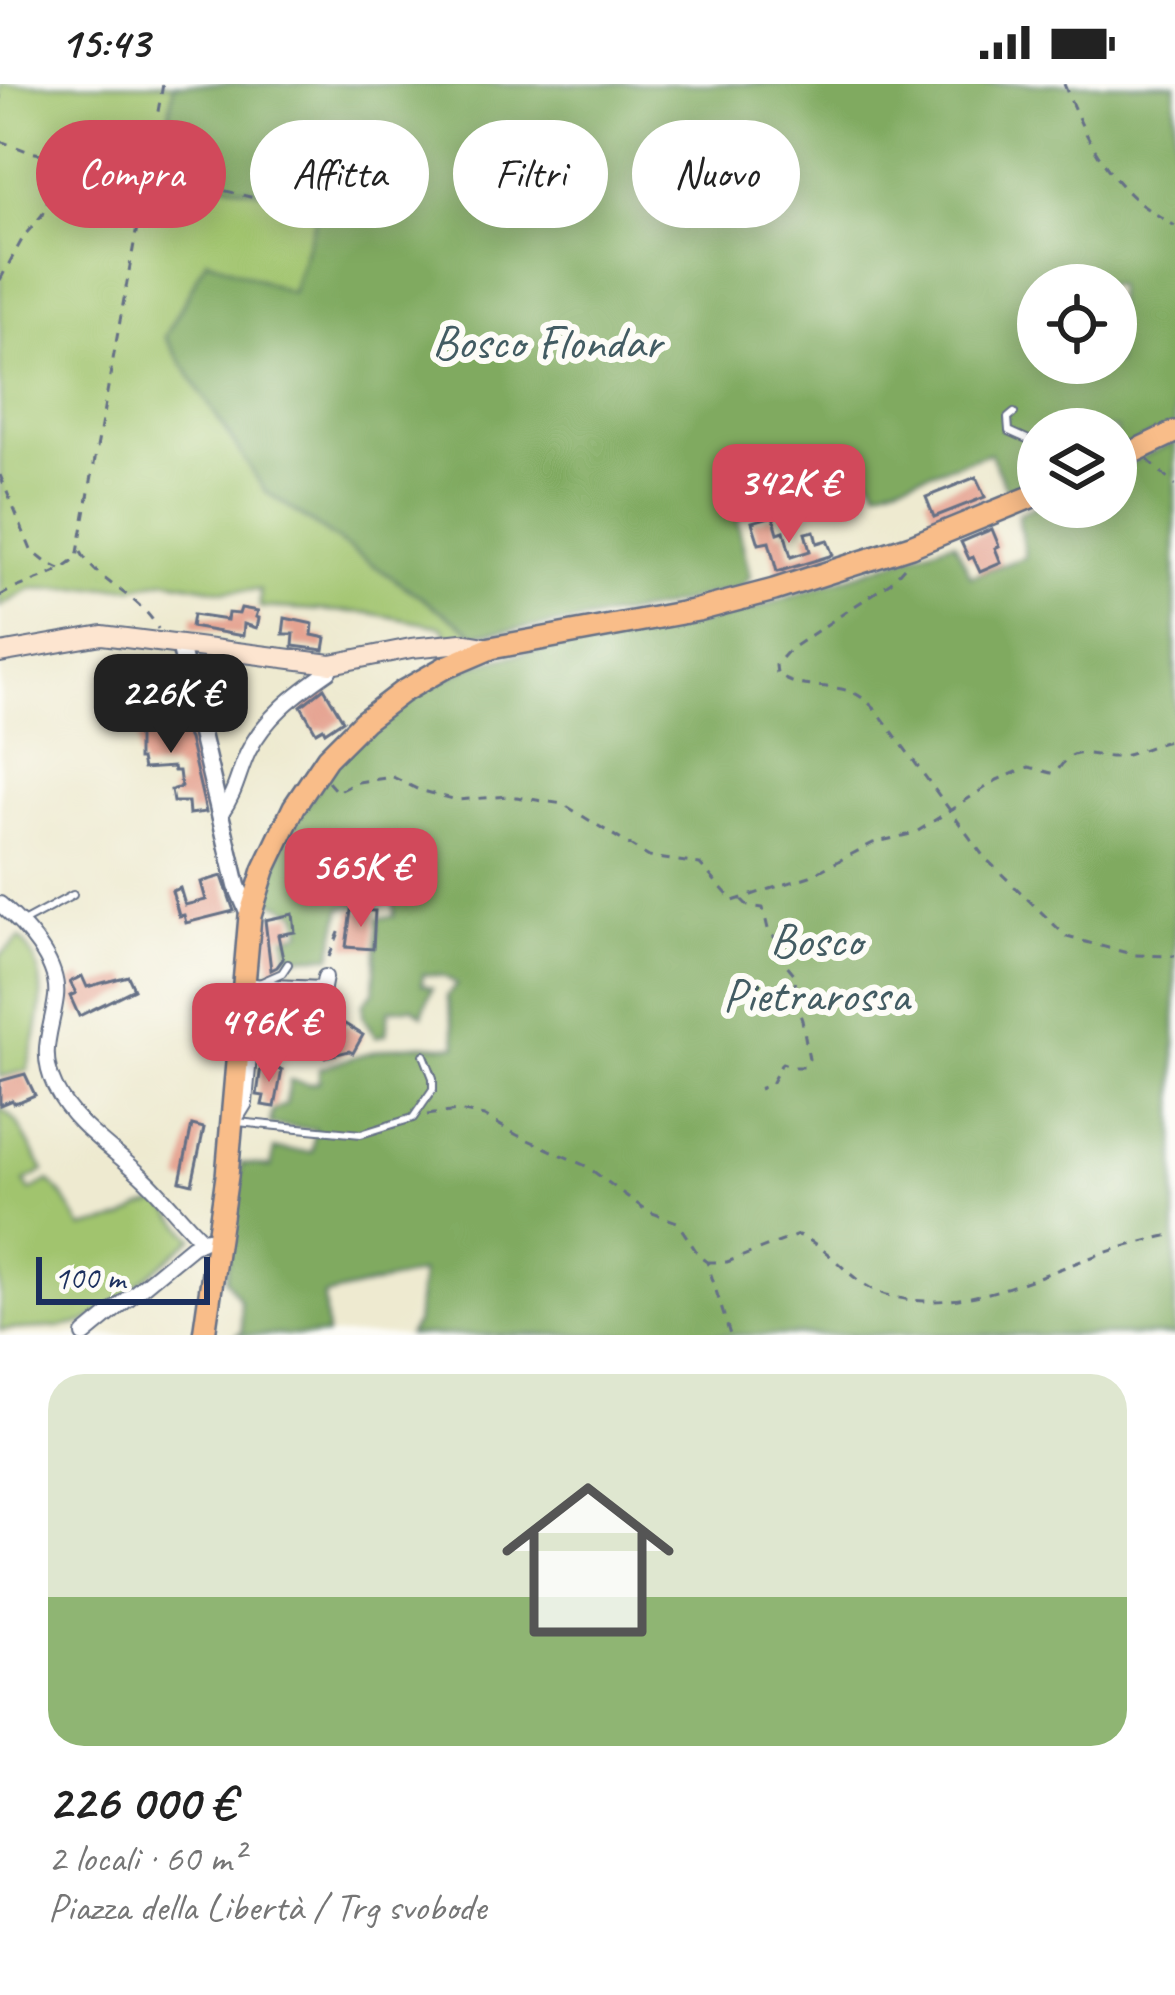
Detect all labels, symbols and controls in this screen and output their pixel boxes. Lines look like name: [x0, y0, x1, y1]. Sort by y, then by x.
text: 15:43: [60, 14, 149, 71]
chip: Compra: [36, 120, 226, 228]
chip: Affitta: [250, 120, 429, 228]
chip: Filtri: [453, 120, 608, 228]
chip: Nuovo: [632, 120, 800, 228]
map controls: [1017, 264, 1137, 528]
button: locate: [1017, 264, 1137, 384]
park label: Bosco Flondar: [432, 312, 666, 372]
button: layers: [1017, 408, 1137, 528]
pin: 342K €: [691, 444, 887, 546]
text: 342K €: [739, 458, 839, 507]
pin: 226K €: [73, 654, 269, 756]
text: 226K €: [121, 668, 221, 717]
pin: 565K €: [263, 828, 459, 930]
text: 565K €: [311, 842, 411, 891]
park label: Bosco Pietrarossa: [723, 910, 912, 1025]
pin: 496K €: [171, 983, 367, 1085]
text: 496K €: [219, 997, 319, 1046]
scale bar: [36, 1251, 210, 1304]
text: 100 m: [54, 1257, 125, 1299]
icon: home: [480, 1452, 696, 1668]
text: 226 000 €: [48, 1770, 234, 1834]
text: 2 locali · 60 m²: [48, 1834, 244, 1883]
text: Piazza della Libertà / Trg svobode: [48, 1883, 486, 1932]

